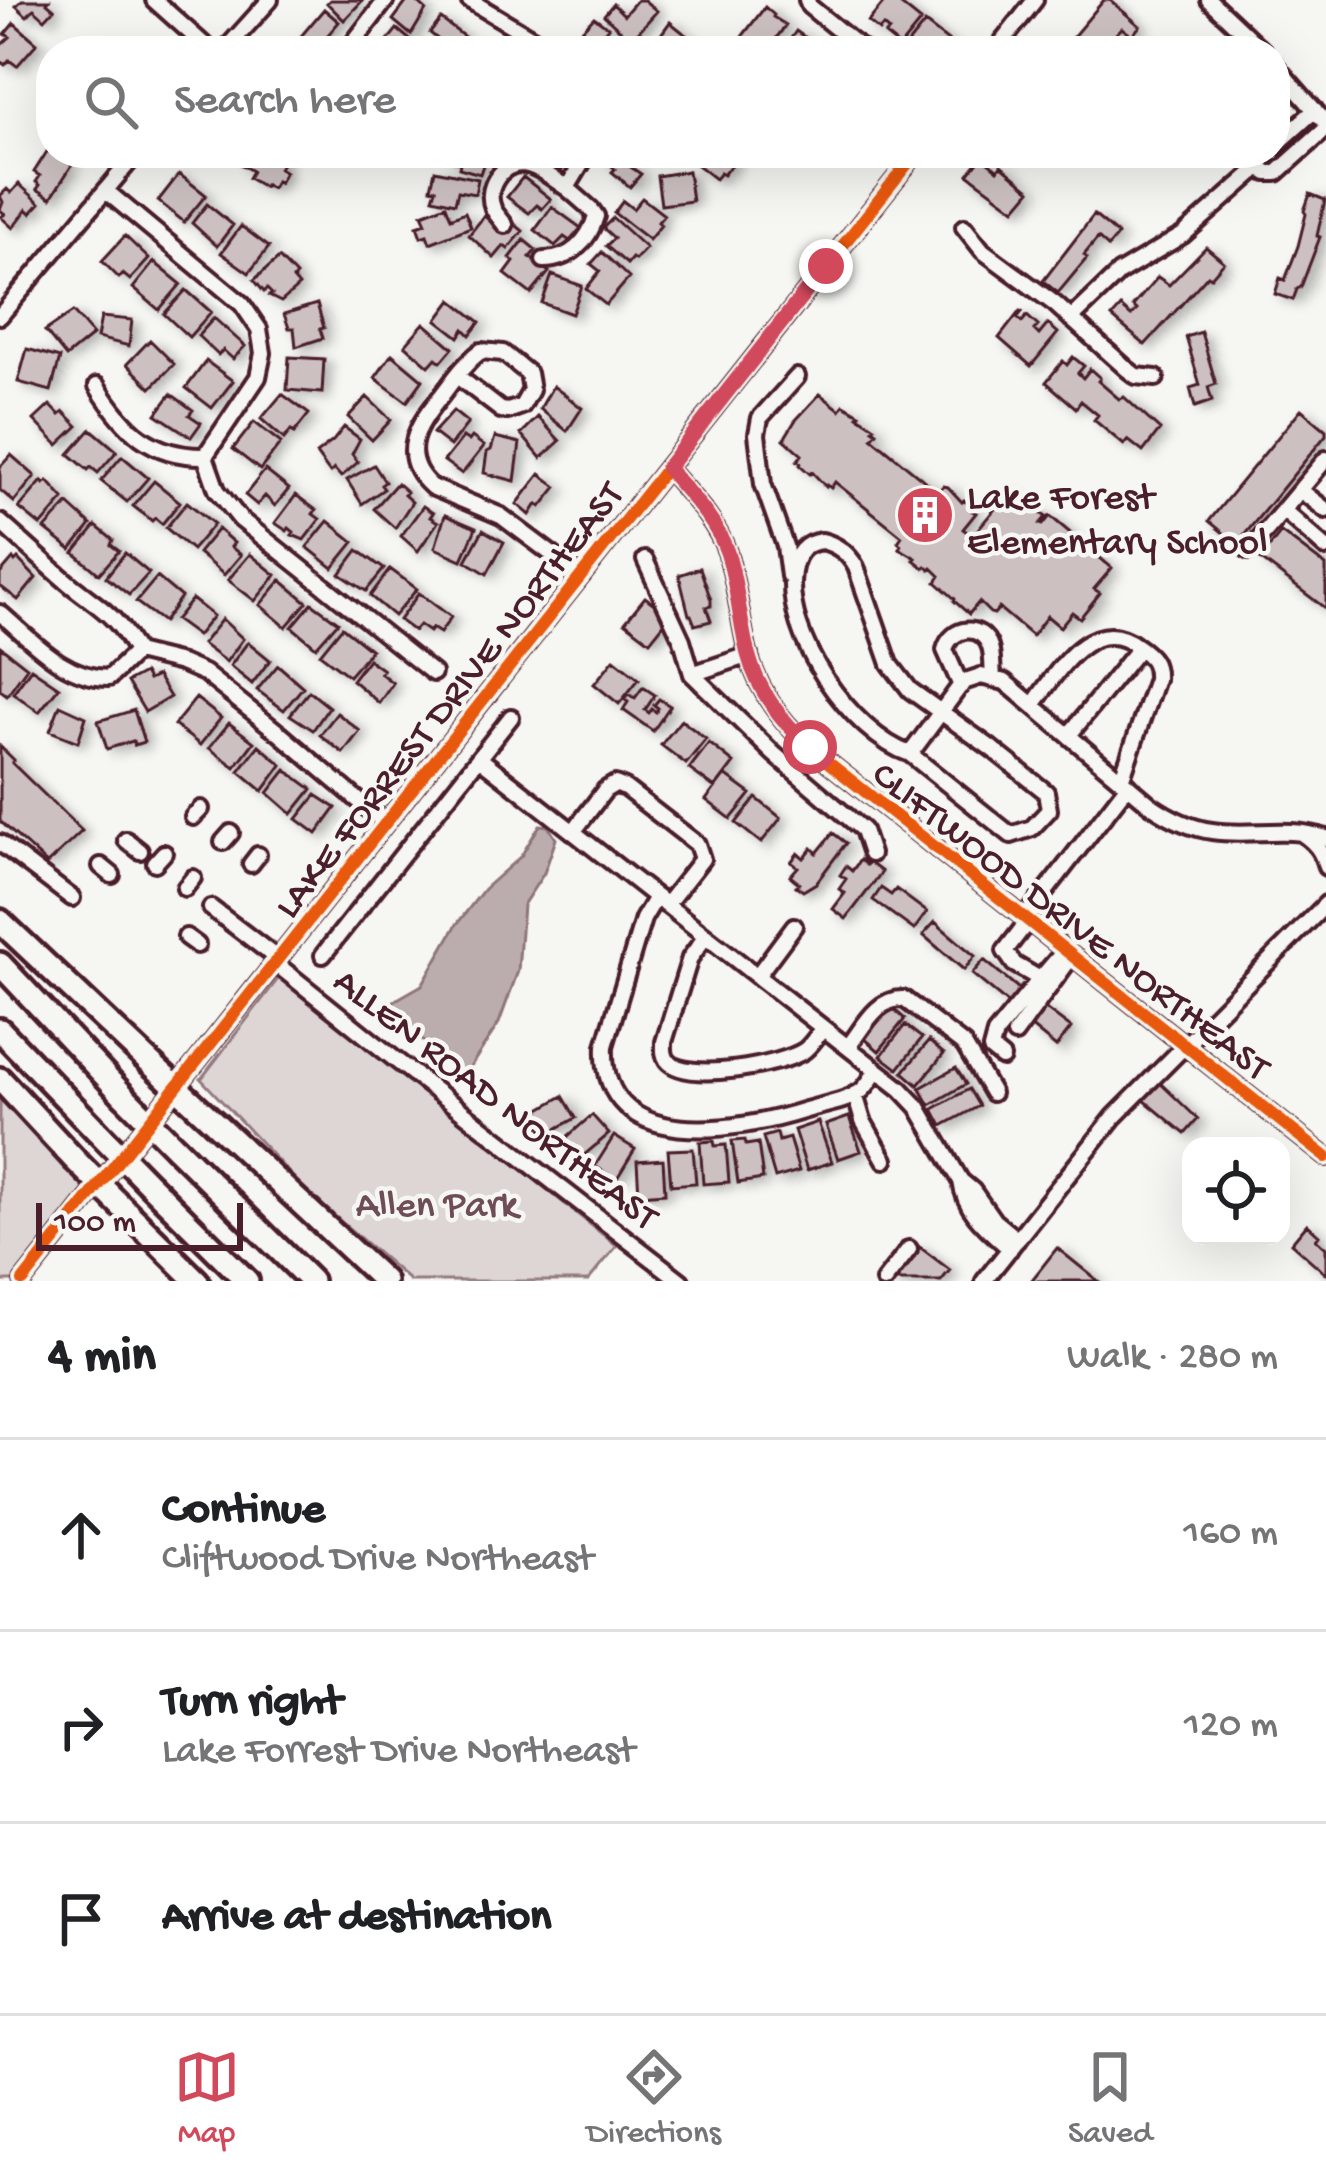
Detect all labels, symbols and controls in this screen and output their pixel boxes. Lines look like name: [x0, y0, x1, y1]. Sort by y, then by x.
search box: [36, 36, 1290, 168]
icon: search: [78, 69, 144, 135]
text: Search here: [174, 76, 396, 129]
route end: [799, 239, 853, 293]
street label: LAKE FORREST DRIVE NORTHEAST: [267, 474, 637, 930]
place label: Lake Forest Elementary School: [967, 477, 1268, 568]
building icon: Lake Forest Elementary School: [894, 484, 956, 546]
route start: [783, 720, 837, 774]
street label: CLIFTWOOD DRIVE NORTHEAST: [861, 754, 1278, 1094]
street label: ALLEN ROAD NORTHEAST: [322, 961, 667, 1244]
map controls: [1182, 1137, 1290, 1245]
button: locate: [1182, 1137, 1290, 1245]
park label: Allen Park: [356, 1185, 522, 1231]
scale bar: [36, 1197, 243, 1250]
text: 100 m: [54, 1205, 136, 1243]
text: 4 min: [48, 1329, 156, 1389]
text: Walk · 280 m: [1067, 1336, 1278, 1382]
text: Continue: [162, 1485, 325, 1538]
icon: ahead: [48, 1502, 114, 1568]
text: 160 m: [1183, 1512, 1278, 1558]
text: Cliftwood Drive Northeast: [162, 1538, 594, 1584]
text: Turn right: [162, 1677, 342, 1730]
icon: right: [48, 1694, 114, 1760]
text: 120 m: [1184, 1704, 1278, 1750]
text: Lake Forrest Drive Northeast: [162, 1730, 635, 1776]
icon: arrive: [48, 1886, 114, 1952]
text: Arrive at destination: [162, 1892, 551, 1945]
tab: Map: [174, 2044, 240, 2154]
tab: Directions: [587, 2044, 721, 2154]
tab: Saved: [1068, 2044, 1152, 2154]

